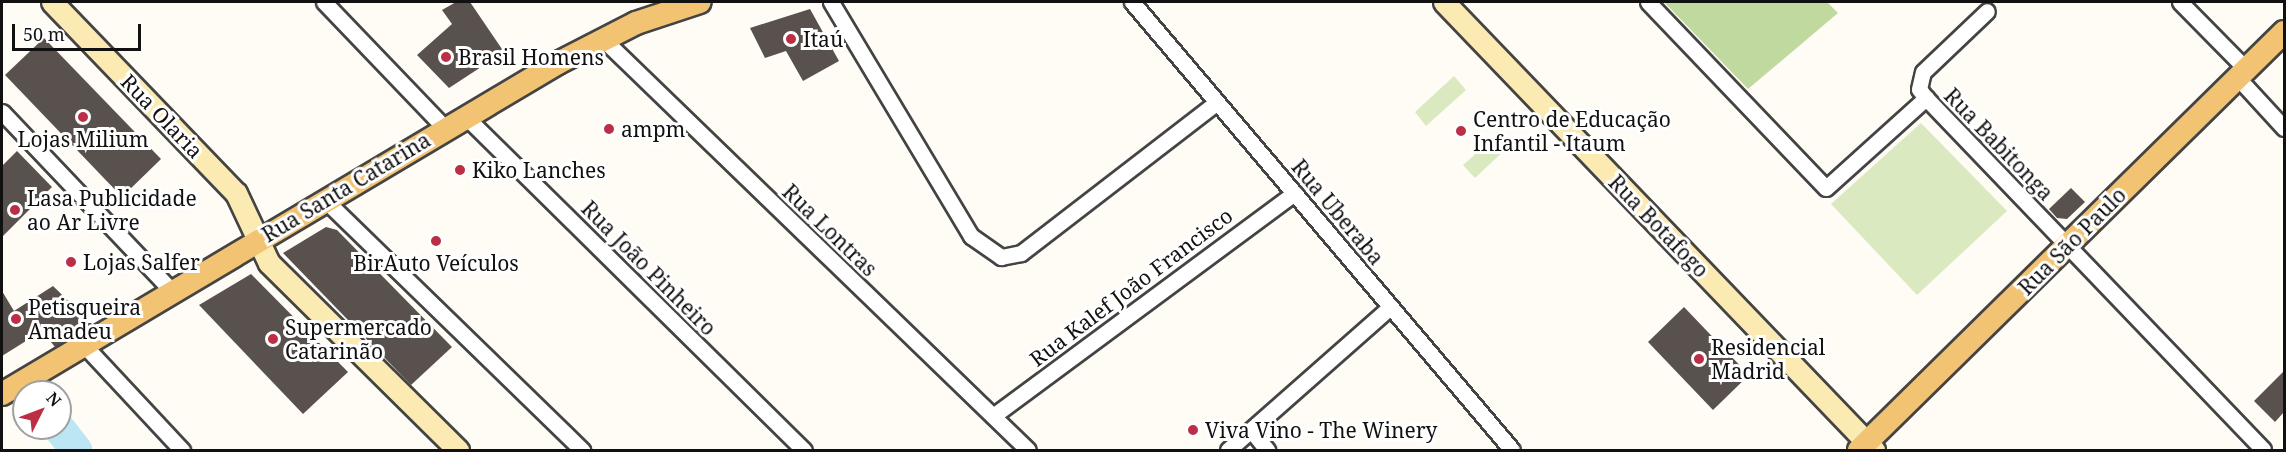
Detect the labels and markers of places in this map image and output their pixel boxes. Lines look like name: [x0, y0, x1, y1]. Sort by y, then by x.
place label: Itaú: [803, 26, 843, 52]
marker: Itaú: [784, 32, 798, 46]
place label: Brasil Homens: [458, 44, 604, 70]
marker: Brasil Homens: [439, 50, 453, 64]
place label: Centro de Educação Infantil - Itaum: [1473, 106, 1671, 156]
marker: Lojas Milium: [76, 110, 90, 124]
place label: ampm: [621, 116, 685, 142]
marker: ampm: [602, 122, 616, 136]
marker: Centro de Educação Infantil - Itaum: [1454, 124, 1468, 138]
place label: Lojas Milium: [17, 126, 149, 152]
place label: Kiko Lanches: [472, 157, 606, 183]
marker: Kiko Lanches: [453, 163, 467, 177]
place label: Lasa Publicidade ao Ar Livre: [27, 185, 197, 235]
marker: Lasa Publicidade ao Ar Livre: [8, 203, 22, 217]
marker: BirAuto Veículos: [429, 234, 443, 248]
place label: Lojas Salfer: [83, 249, 200, 275]
place label: BirAuto Veículos: [353, 250, 519, 276]
marker: Lojas Salfer: [64, 255, 78, 269]
place label: Petisqueira Amadeu: [28, 294, 141, 344]
marker: Petisqueira Amadeu: [9, 312, 23, 326]
place label: Supermercado Catarinão: [285, 314, 432, 364]
marker: Supermercado Catarinão: [266, 332, 280, 346]
place label: Residencial Madrid: [1711, 334, 1825, 384]
marker: Residencial Madrid: [1692, 352, 1706, 366]
place label: Viva Vino - The Winery: [1205, 417, 1437, 443]
marker: Viva Vino - The Winery: [1186, 423, 1200, 437]

